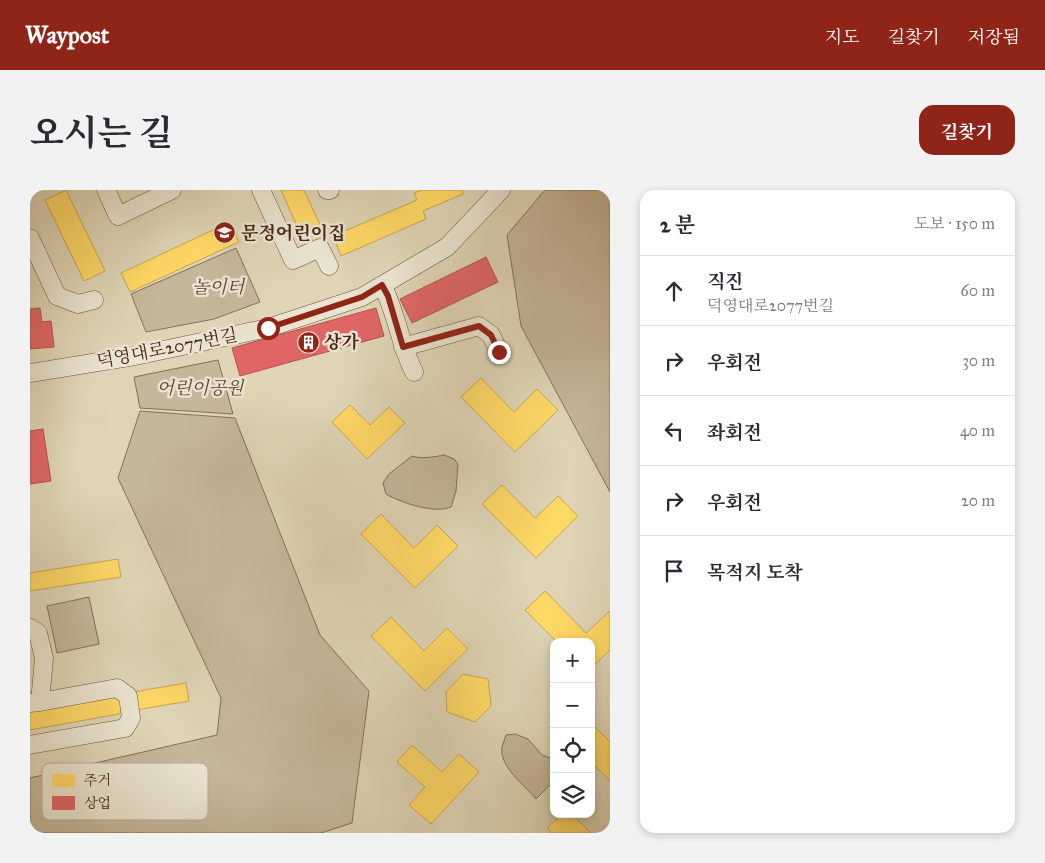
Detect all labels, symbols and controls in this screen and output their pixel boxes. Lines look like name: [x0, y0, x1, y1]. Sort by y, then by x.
text: Waypost: [25, 20, 109, 50]
text: 지도: [825, 26, 860, 48]
text: 길찾기: [888, 26, 940, 48]
text: 저장됨: [968, 26, 1020, 48]
button: 길찾기: [919, 105, 1015, 155]
text: 오시는 길: [30, 112, 173, 155]
text: 2 분: [660, 212, 695, 238]
text: 도보 · 150 m: [914, 214, 995, 233]
school or university icon: 문정어린이집: [213, 221, 237, 245]
place label: 문정어린이집: [241, 222, 345, 244]
text: 직진: [707, 270, 744, 293]
park label: 놀이터: [192, 276, 246, 298]
icon: ahead: [660, 277, 688, 305]
text: 60 m: [961, 281, 995, 300]
text: 덕영대로2077번길: [707, 296, 834, 315]
route start: [257, 317, 280, 340]
street label: 덕영대로2077번길: [95, 324, 239, 372]
building icon: 상가: [296, 330, 320, 354]
place label: 상가: [324, 331, 359, 353]
route end: [488, 341, 511, 364]
icon: right: [660, 347, 688, 375]
text: 우회전: [707, 351, 762, 374]
text: 30 m: [962, 351, 995, 370]
park label: 어린이공원: [157, 377, 245, 399]
icon: left: [660, 417, 688, 445]
text: 좌회전: [707, 421, 762, 444]
text: 40 m: [960, 421, 995, 440]
icon: right: [660, 487, 688, 515]
text: 우회전: [707, 491, 762, 514]
text: 20 m: [961, 491, 995, 510]
icon: arrive: [660, 557, 688, 585]
text: 목적지 도착: [707, 561, 803, 584]
map controls: [550, 638, 595, 818]
button: +: [550, 638, 595, 683]
button: −: [550, 683, 595, 728]
button: locate: [550, 728, 595, 773]
legend: [42, 763, 208, 820]
text: 주거: [84, 772, 111, 789]
button: layers: [550, 773, 595, 818]
text: 상업: [84, 795, 111, 812]

